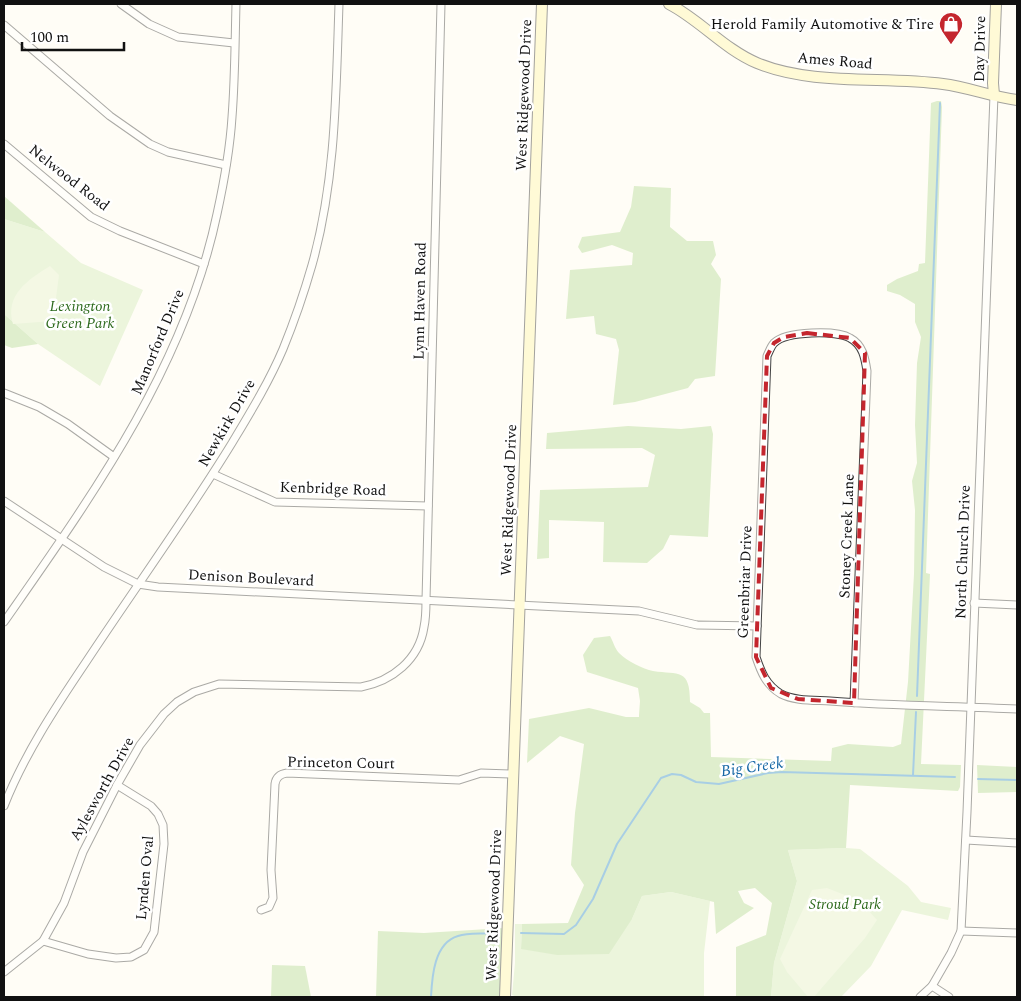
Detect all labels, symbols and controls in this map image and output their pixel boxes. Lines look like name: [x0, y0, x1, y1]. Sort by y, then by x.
shop icon: Herold Family Automotive & Tire: [938, 11, 964, 45]
place label: Herold Family Automotive & Tire: [711, 13, 934, 36]
street label: Day Drive: [968, 16, 992, 82]
street label: West Ridgewood Drive: [510, 19, 538, 171]
scale bar: [22, 20, 125, 52]
text: 100 m: [30, 26, 69, 49]
street label: Ames Road: [796, 46, 874, 76]
street label: Nelwood Road: [24, 139, 114, 217]
street label: Lynn Haven Road: [407, 242, 433, 360]
street label: Manorford Drive: [125, 286, 191, 398]
park label: Lexington Green Park: [45, 295, 115, 335]
street label: Newkirk Drive: [193, 375, 261, 471]
street label: West Ridgewood Drive: [495, 424, 523, 576]
street label: Stoney Creek Lane: [833, 473, 861, 599]
street label: Kenbridge Road: [279, 476, 387, 502]
street label: North Church Drive: [949, 485, 977, 619]
street label: Greenbriar Drive: [732, 525, 758, 639]
street label: Denison Boulevard: [187, 563, 315, 593]
street label: Aylesworth Drive: [64, 733, 140, 845]
street label: Princeton Court: [287, 751, 395, 775]
water label: Big Creek: [719, 751, 785, 783]
street label: West Ridgewood Drive: [480, 829, 508, 981]
street label: Lynden Oval: [130, 835, 160, 921]
park label: Stroud Park: [809, 893, 881, 916]

